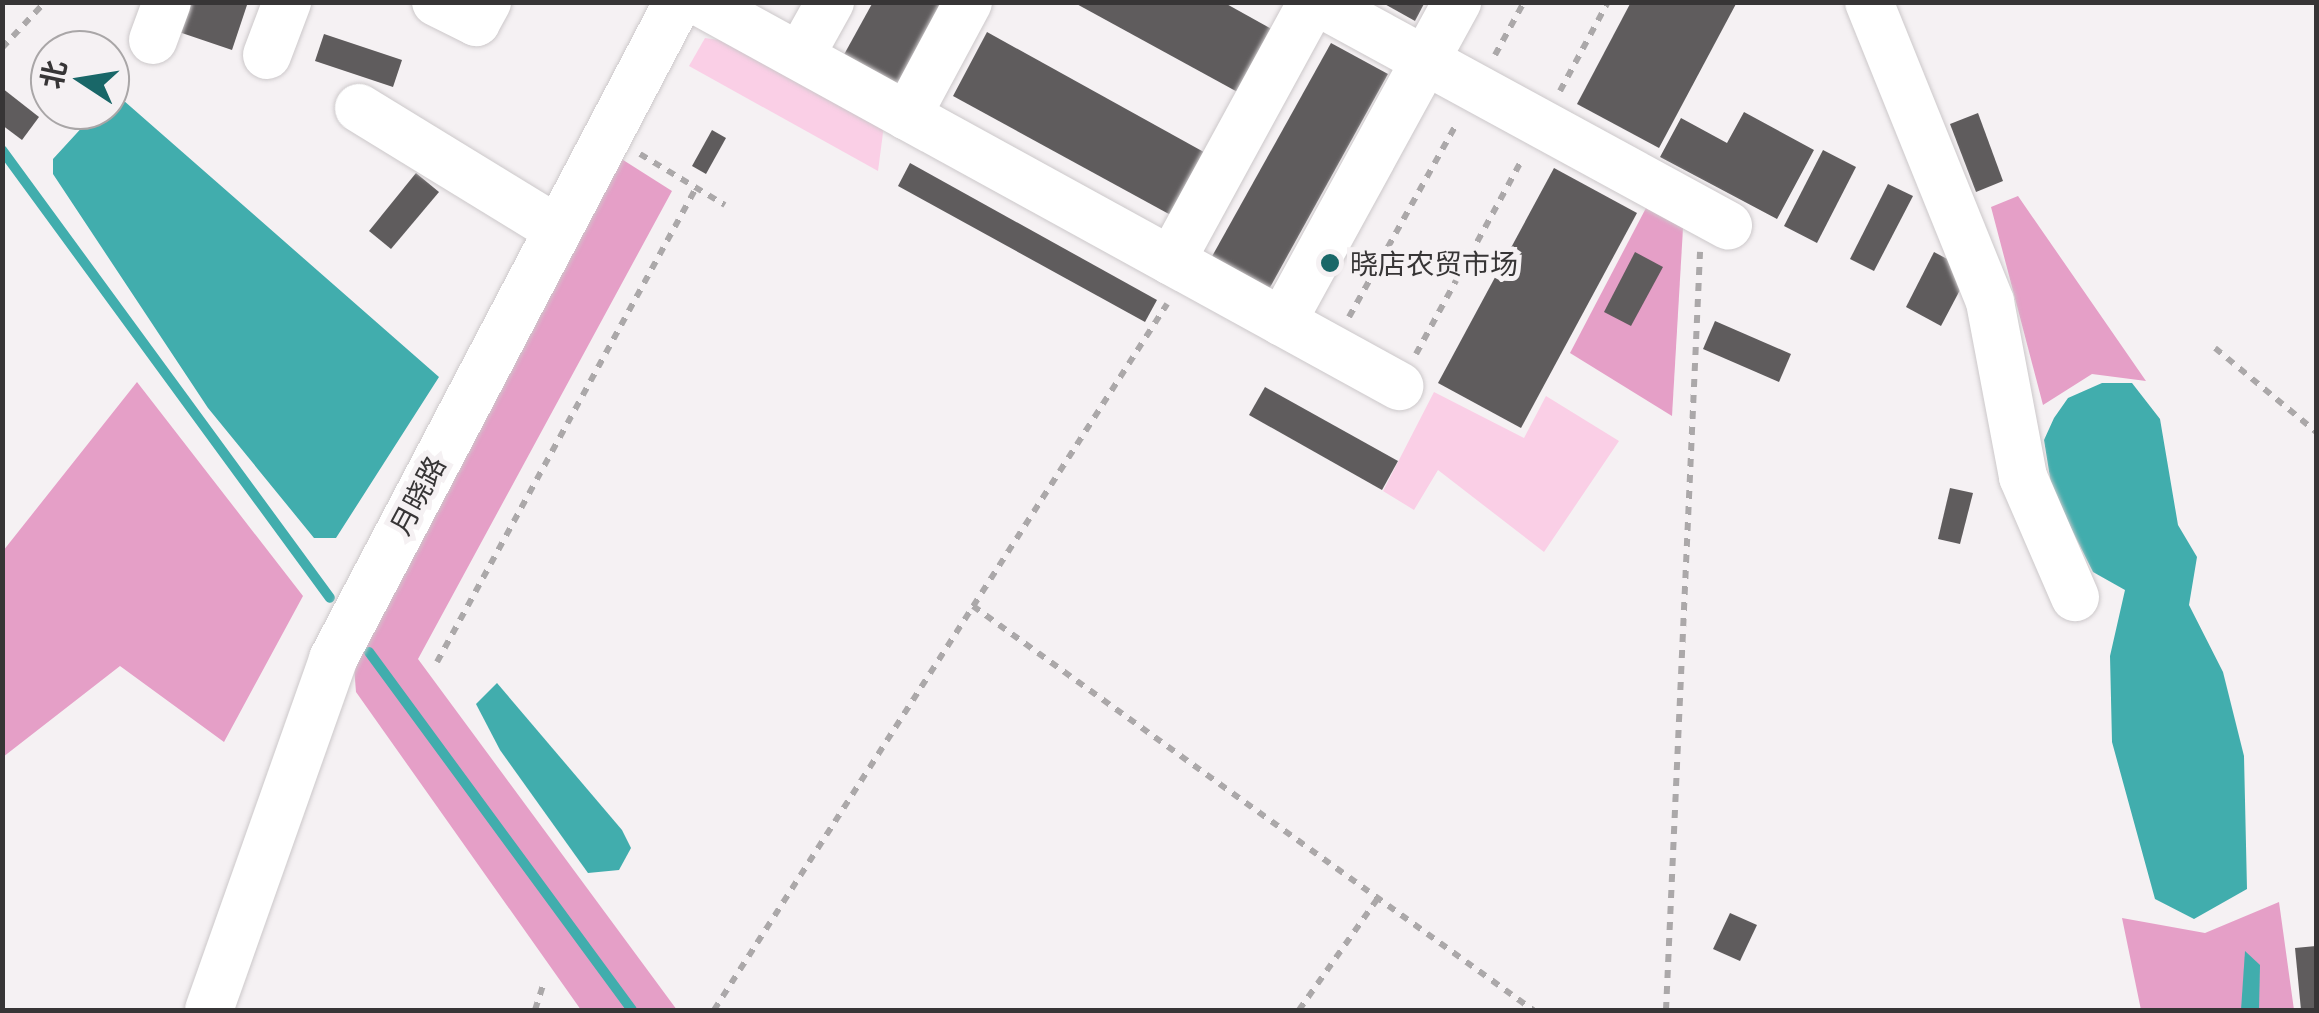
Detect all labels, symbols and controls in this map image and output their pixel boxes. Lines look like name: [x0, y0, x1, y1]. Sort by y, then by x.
north arrow: [30, 30, 130, 130]
text: 北: [31, 57, 74, 92]
place label: 晓店农贸市场: [1350, 246, 1518, 280]
marker: 晓店农贸市场: [1319, 252, 1341, 274]
street label: 月晓路: [382, 450, 452, 540]

